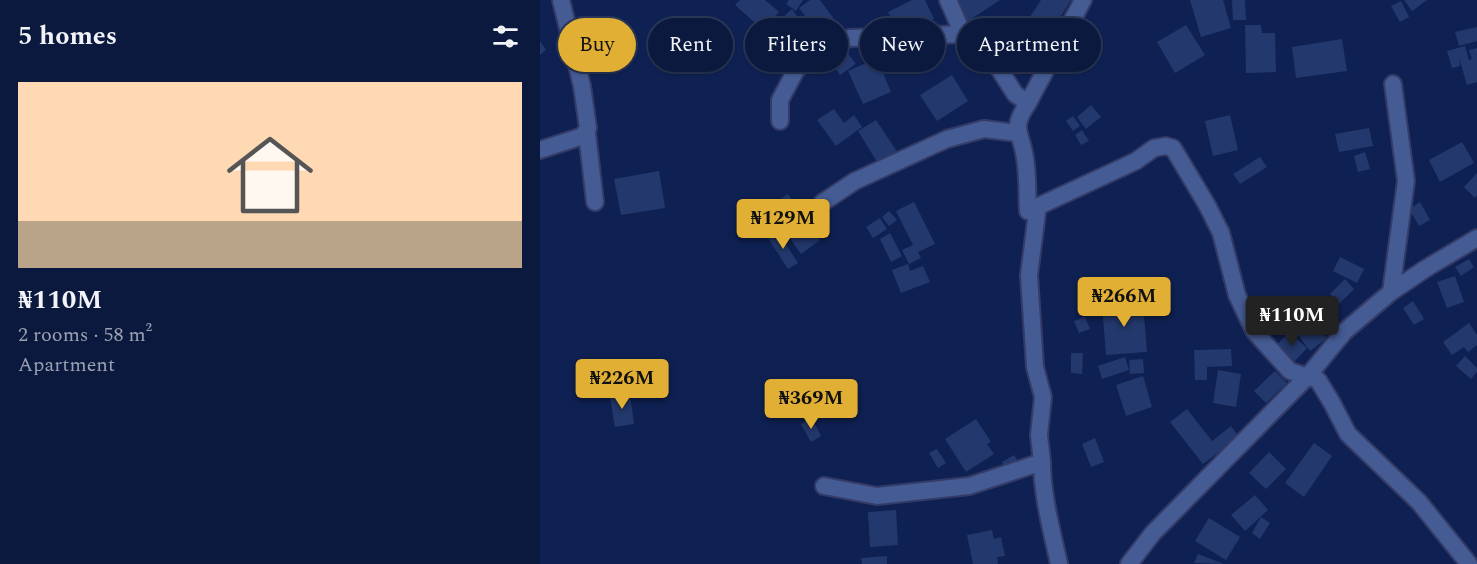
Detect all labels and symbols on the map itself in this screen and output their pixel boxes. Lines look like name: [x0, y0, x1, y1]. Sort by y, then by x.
pin: ₦129M: [741, 199, 825, 250]
pin: ₦266M: [1082, 277, 1166, 328]
pin: ₦110M: [1250, 296, 1334, 347]
pin: ₦226M: [580, 359, 664, 410]
pin: ₦369M: [769, 379, 853, 430]

